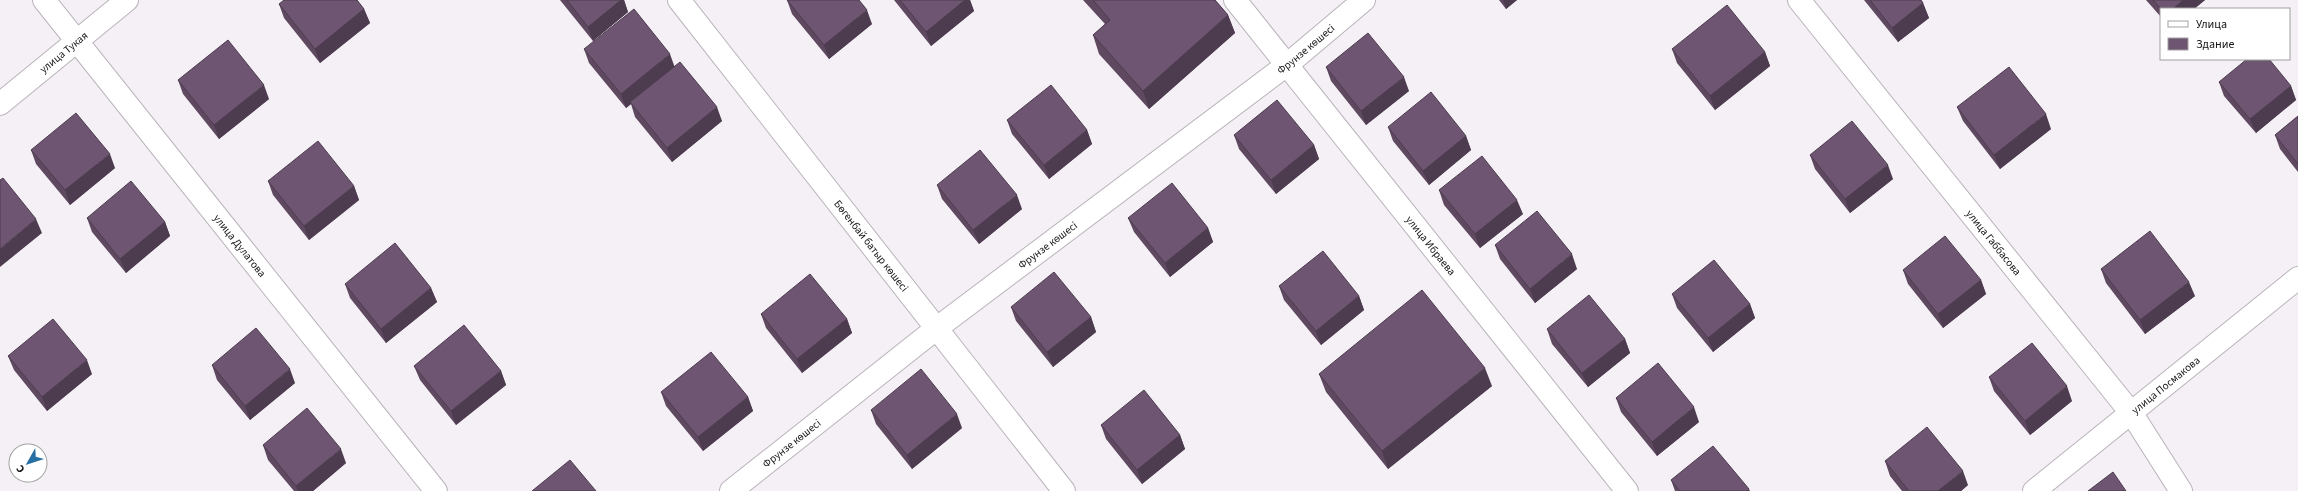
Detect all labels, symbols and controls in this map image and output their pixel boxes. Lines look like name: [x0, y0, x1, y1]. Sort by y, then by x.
legend: [2160, 8, 2290, 60]
text: Улица: [2196, 16, 2227, 33]
street label: Фрунзе көшесі: [1274, 21, 1338, 78]
street label: улица Тукая: [36, 28, 91, 77]
text: Здание: [2196, 36, 2235, 53]
street label: Бөгенбай батыр көшесі: [830, 197, 912, 295]
street label: улица Габбасова: [1962, 207, 2025, 279]
street label: улица Дулатова: [210, 211, 269, 280]
street label: улица Ибраева: [1402, 213, 1459, 279]
street label: Фрунзе көшесі: [1015, 218, 1081, 273]
street label: улица Посмакова: [2128, 353, 2203, 417]
street label: Фрунзе көшесі: [759, 416, 824, 471]
north arrow: [8, 443, 48, 483]
text: С: [12, 461, 28, 476]

